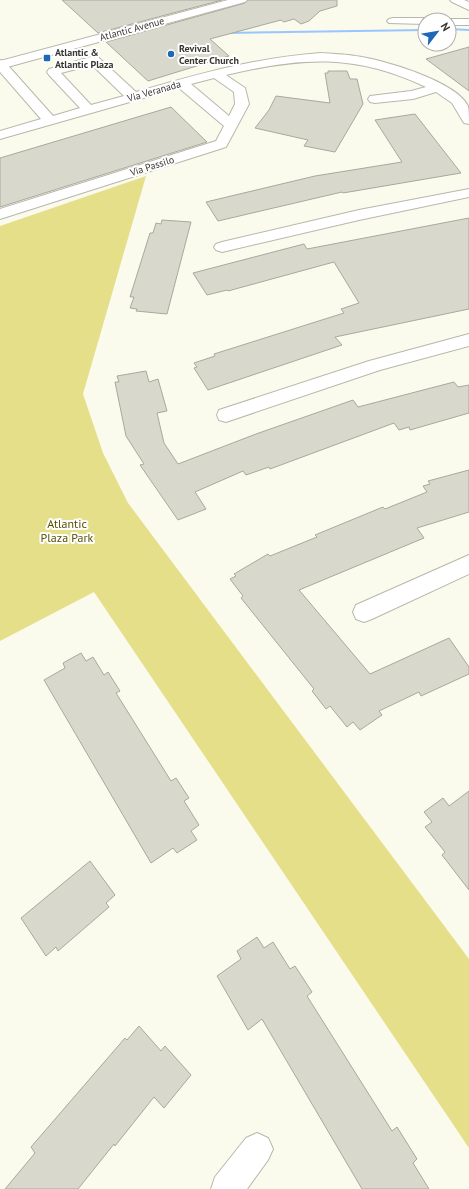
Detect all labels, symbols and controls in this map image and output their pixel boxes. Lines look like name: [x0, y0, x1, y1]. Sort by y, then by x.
north arrow: [417, 12, 457, 52]
street label: Atlantic Avenue: [98, 14, 166, 44]
text: N: [438, 20, 453, 34]
place label: Revival Center Church: [179, 42, 239, 67]
place label: Atlantic & Atlantic Plaza: [55, 46, 114, 71]
marker: Revival Center Church: [166, 49, 176, 59]
marker: Atlantic & Atlantic Plaza: [42, 53, 52, 63]
street label: Via Veranada: [125, 77, 182, 105]
street label: Via Passilo: [127, 153, 176, 180]
park label: Atlantic Plaza Park: [41, 516, 94, 545]

